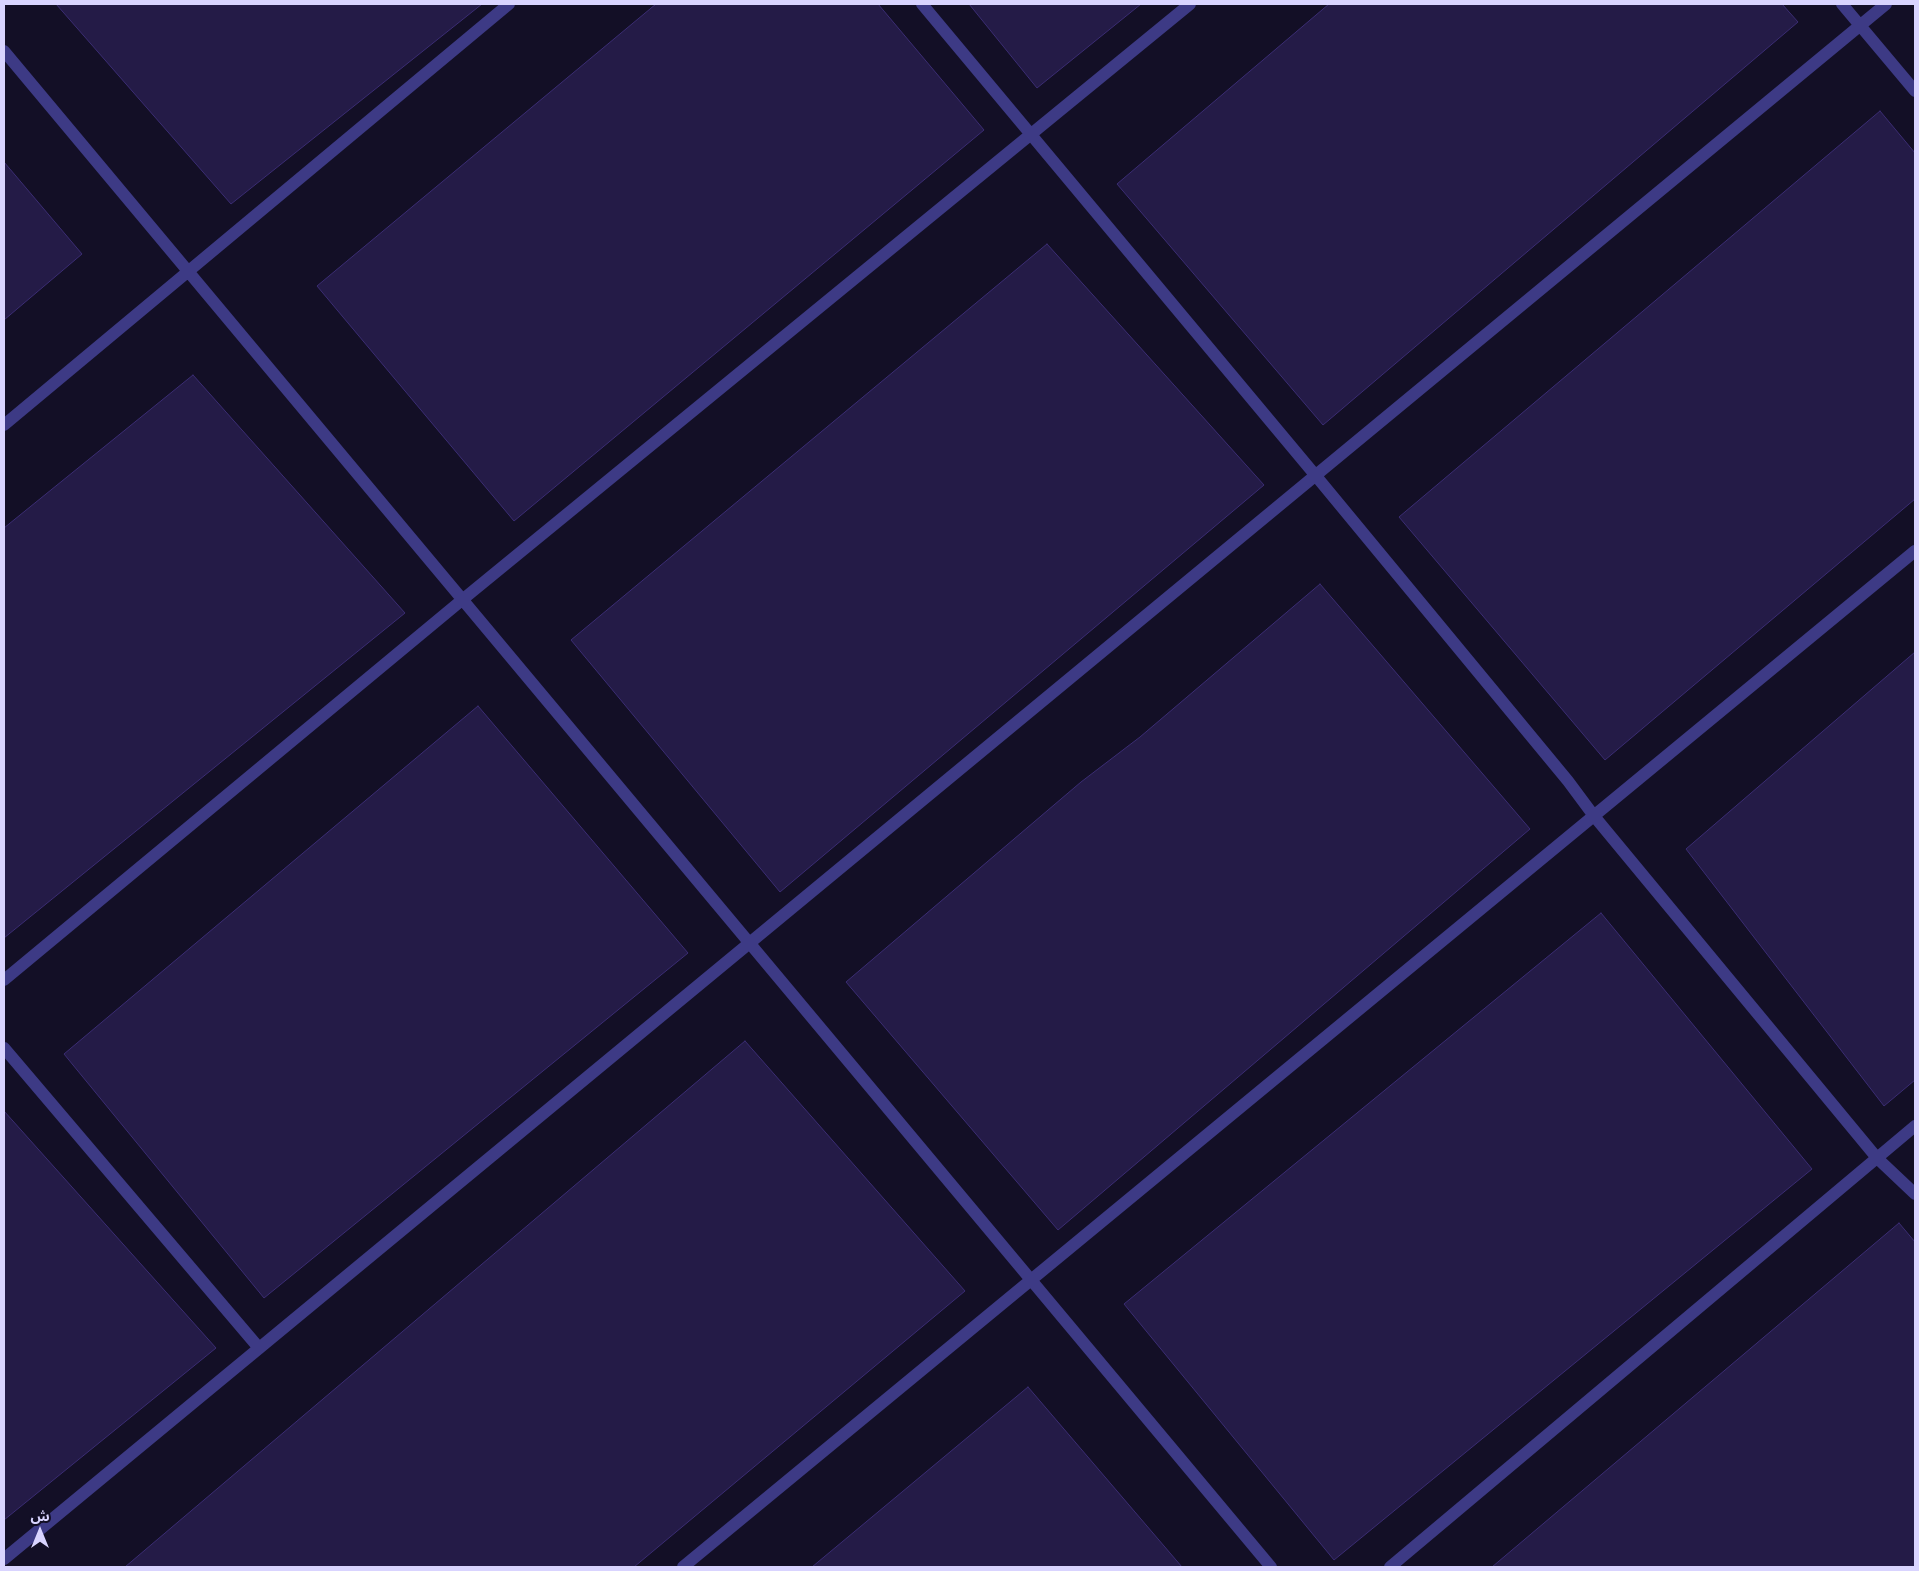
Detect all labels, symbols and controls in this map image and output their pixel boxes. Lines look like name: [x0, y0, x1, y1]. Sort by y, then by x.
north arrow: [15, 1506, 65, 1556]
text: ش: [30, 1507, 50, 1524]

